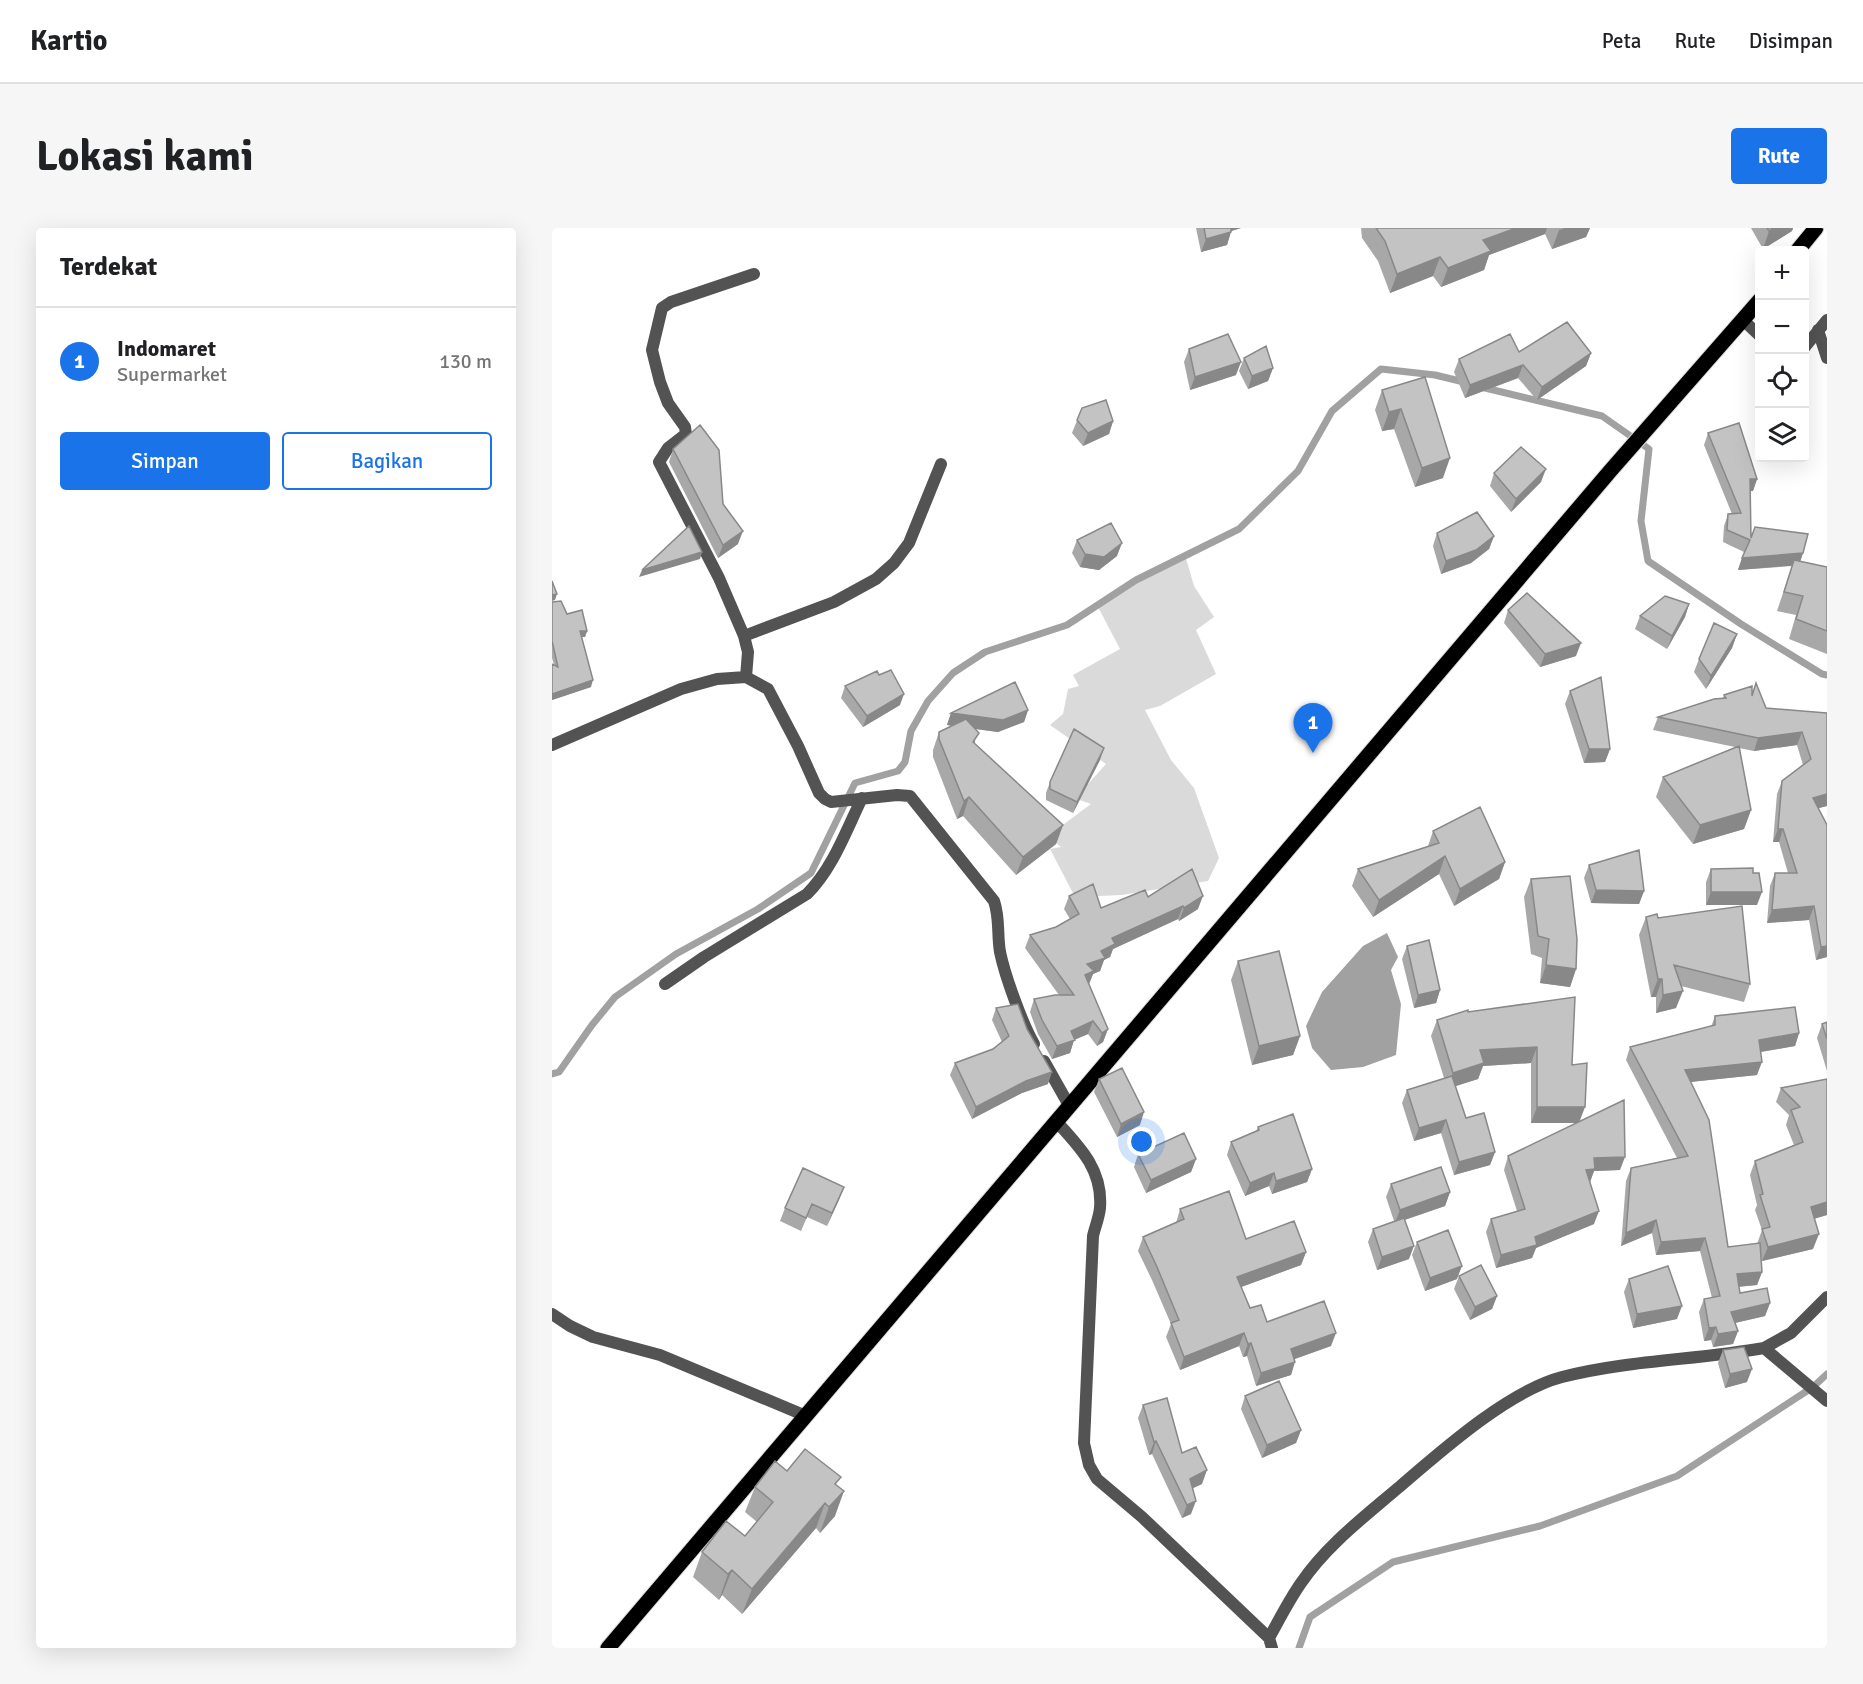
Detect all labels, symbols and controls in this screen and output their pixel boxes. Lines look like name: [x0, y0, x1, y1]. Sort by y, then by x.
text: Kartio: [30, 24, 107, 58]
text: Peta: [1602, 28, 1642, 54]
text: Rute: [1675, 28, 1716, 54]
text: Disimpan: [1749, 28, 1833, 54]
button: Rute: [1731, 128, 1827, 184]
text: Lokasi kami: [36, 131, 254, 182]
map controls: [1755, 246, 1809, 462]
button: +: [1755, 246, 1809, 300]
text: Terdekat: [60, 251, 157, 283]
button: −: [1755, 300, 1809, 354]
text: Indomaret: [117, 335, 216, 362]
text: 1: [74, 349, 85, 374]
text: 130 m: [439, 349, 492, 374]
button: locate: [1755, 354, 1809, 408]
text: Supermarket: [117, 362, 227, 387]
button: layers: [1755, 408, 1809, 462]
button: Simpan: [60, 432, 270, 490]
button: Bagikan: [282, 432, 492, 490]
pin: 1: [1294, 704, 1332, 753]
your location: [1127, 1127, 1156, 1156]

